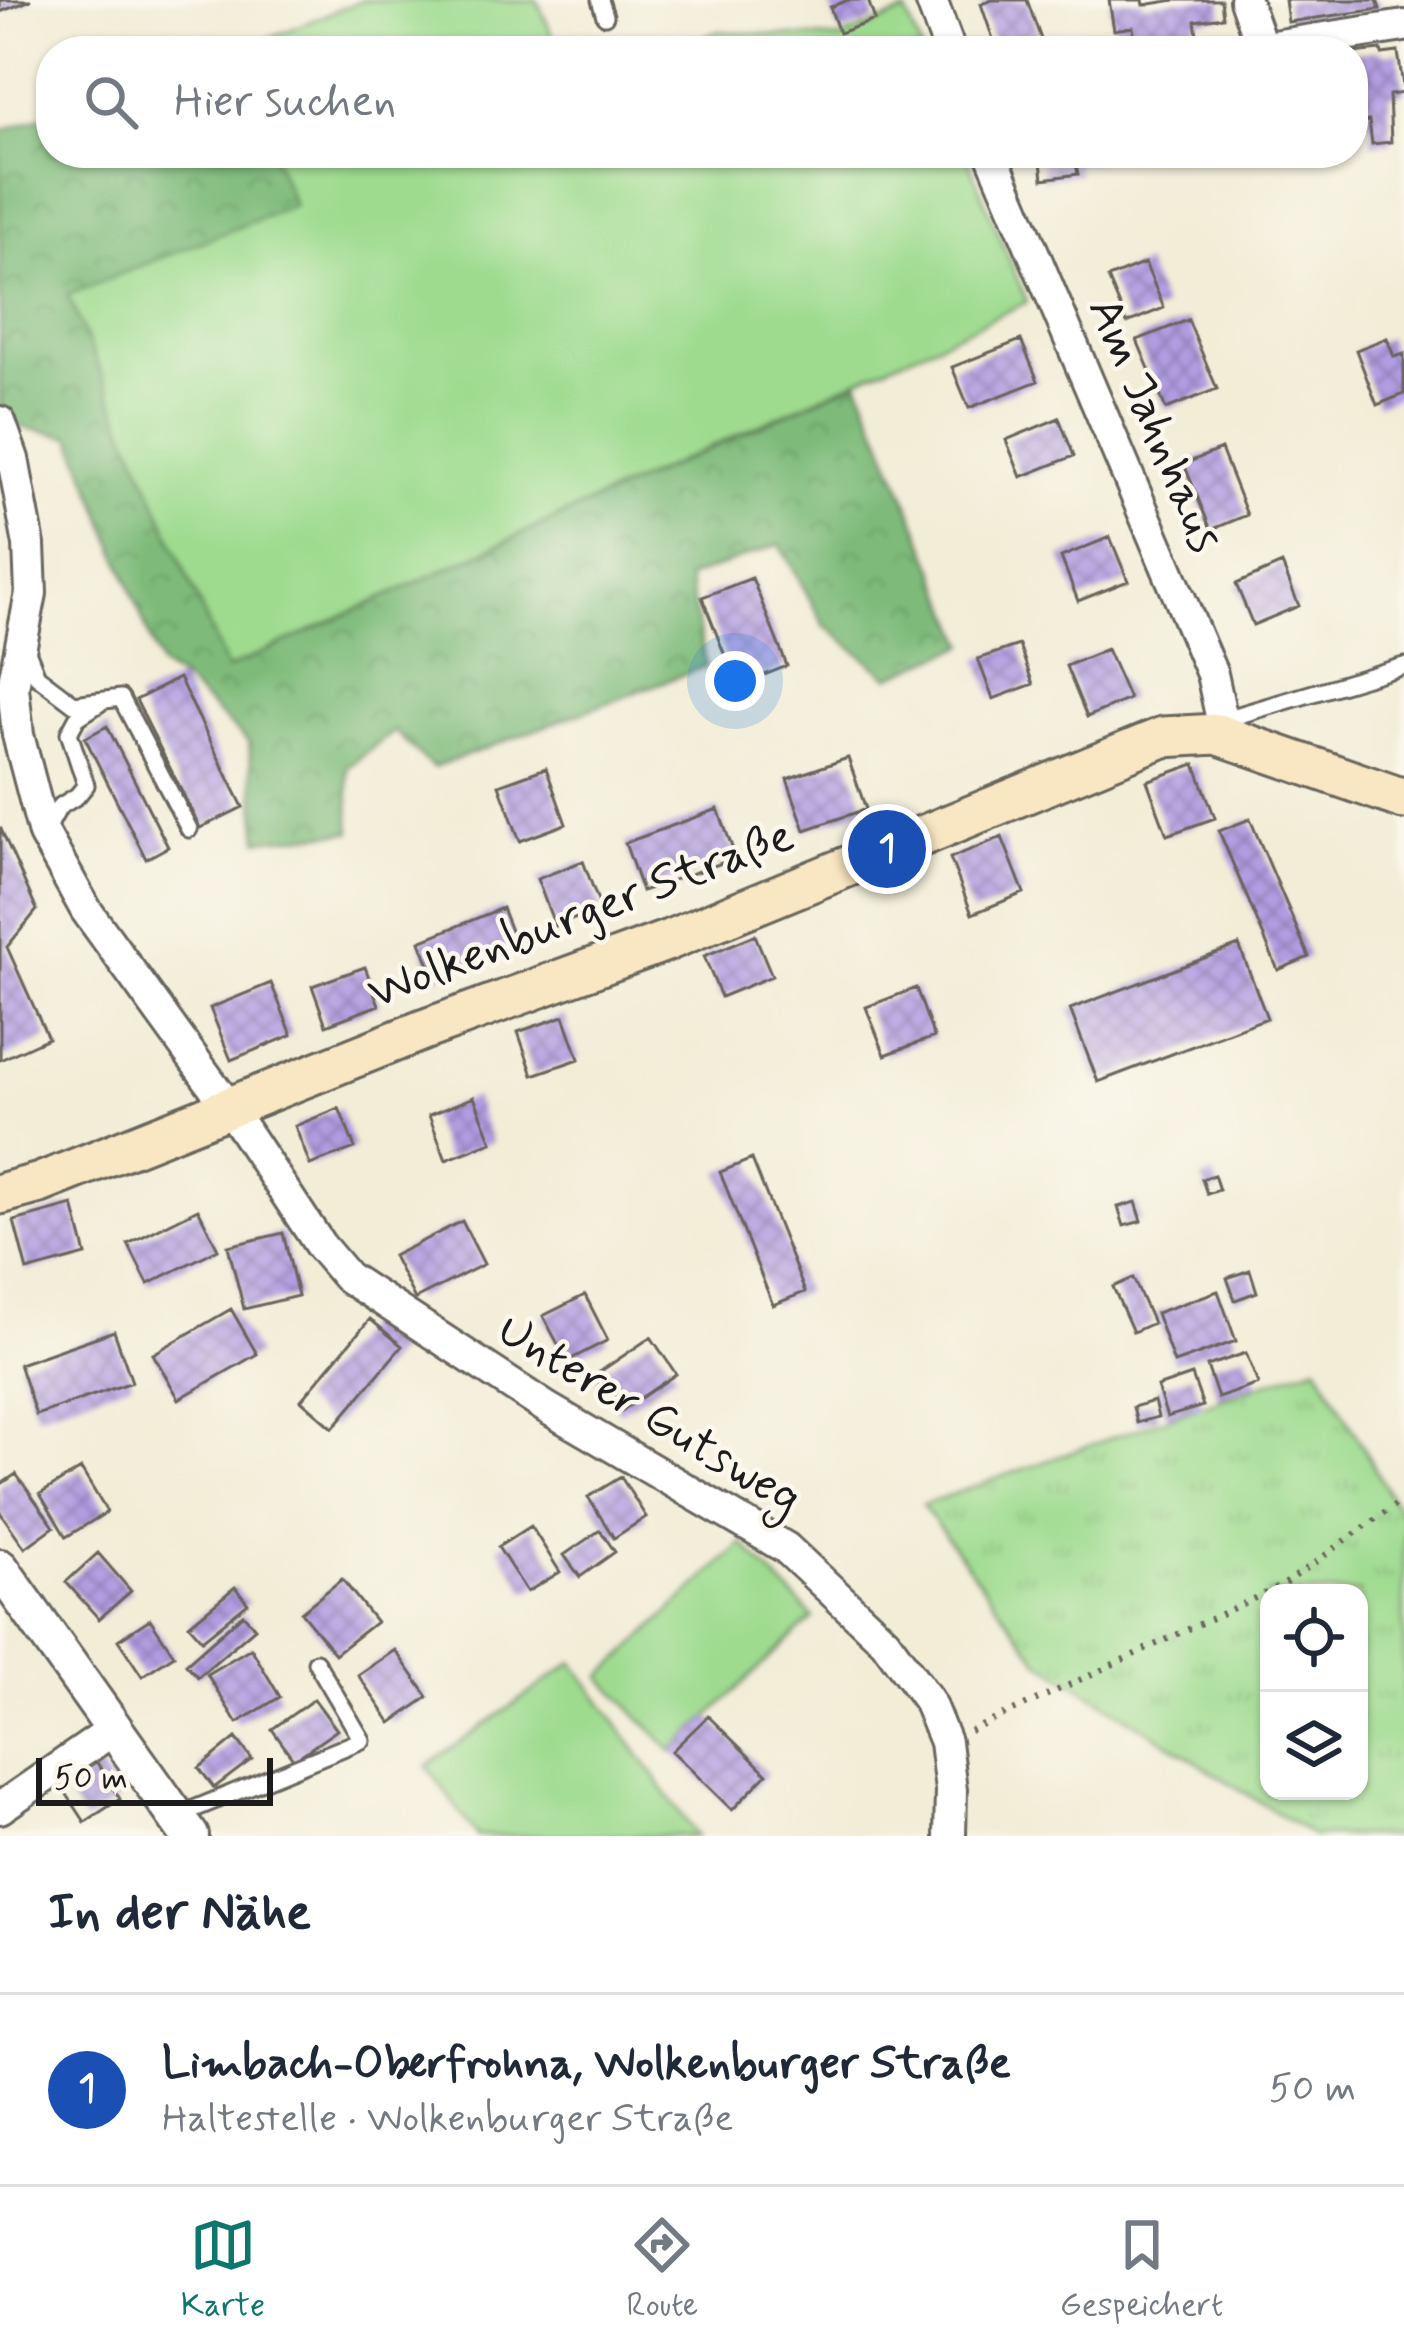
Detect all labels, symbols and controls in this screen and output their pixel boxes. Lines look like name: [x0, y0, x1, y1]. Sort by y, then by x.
search box: [36, 36, 1368, 168]
icon: search: [78, 69, 144, 135]
text: Hier suchen: [174, 73, 396, 132]
street label: Am Jahnhaus: [1072, 288, 1236, 562]
your location: [705, 651, 765, 711]
pin: 1: [848, 804, 926, 894]
street label: Wolkenburger Straße: [359, 805, 803, 1025]
street label: Unterer Gutsweg: [484, 1299, 813, 1533]
map controls: [1260, 1584, 1368, 1800]
button: locate: [1260, 1584, 1368, 1692]
button: layers: [1260, 1692, 1368, 1800]
scale bar: [36, 1752, 273, 1805]
text: 50 m: [54, 1757, 128, 1801]
text: In der Nähe: [48, 1881, 311, 1947]
text: Limbach-Oberfrohna, Wolkenburger Straße: [162, 2035, 1011, 2094]
text: 1: [78, 2064, 96, 2115]
text: 50 m: [1269, 2064, 1356, 2115]
text: Haltestelle · Wolkenburger Straße: [162, 2094, 733, 2145]
tab: Karte: [181, 2212, 265, 2328]
tab: Route: [626, 2212, 698, 2328]
tab: Gespeichert: [1060, 2212, 1223, 2328]

